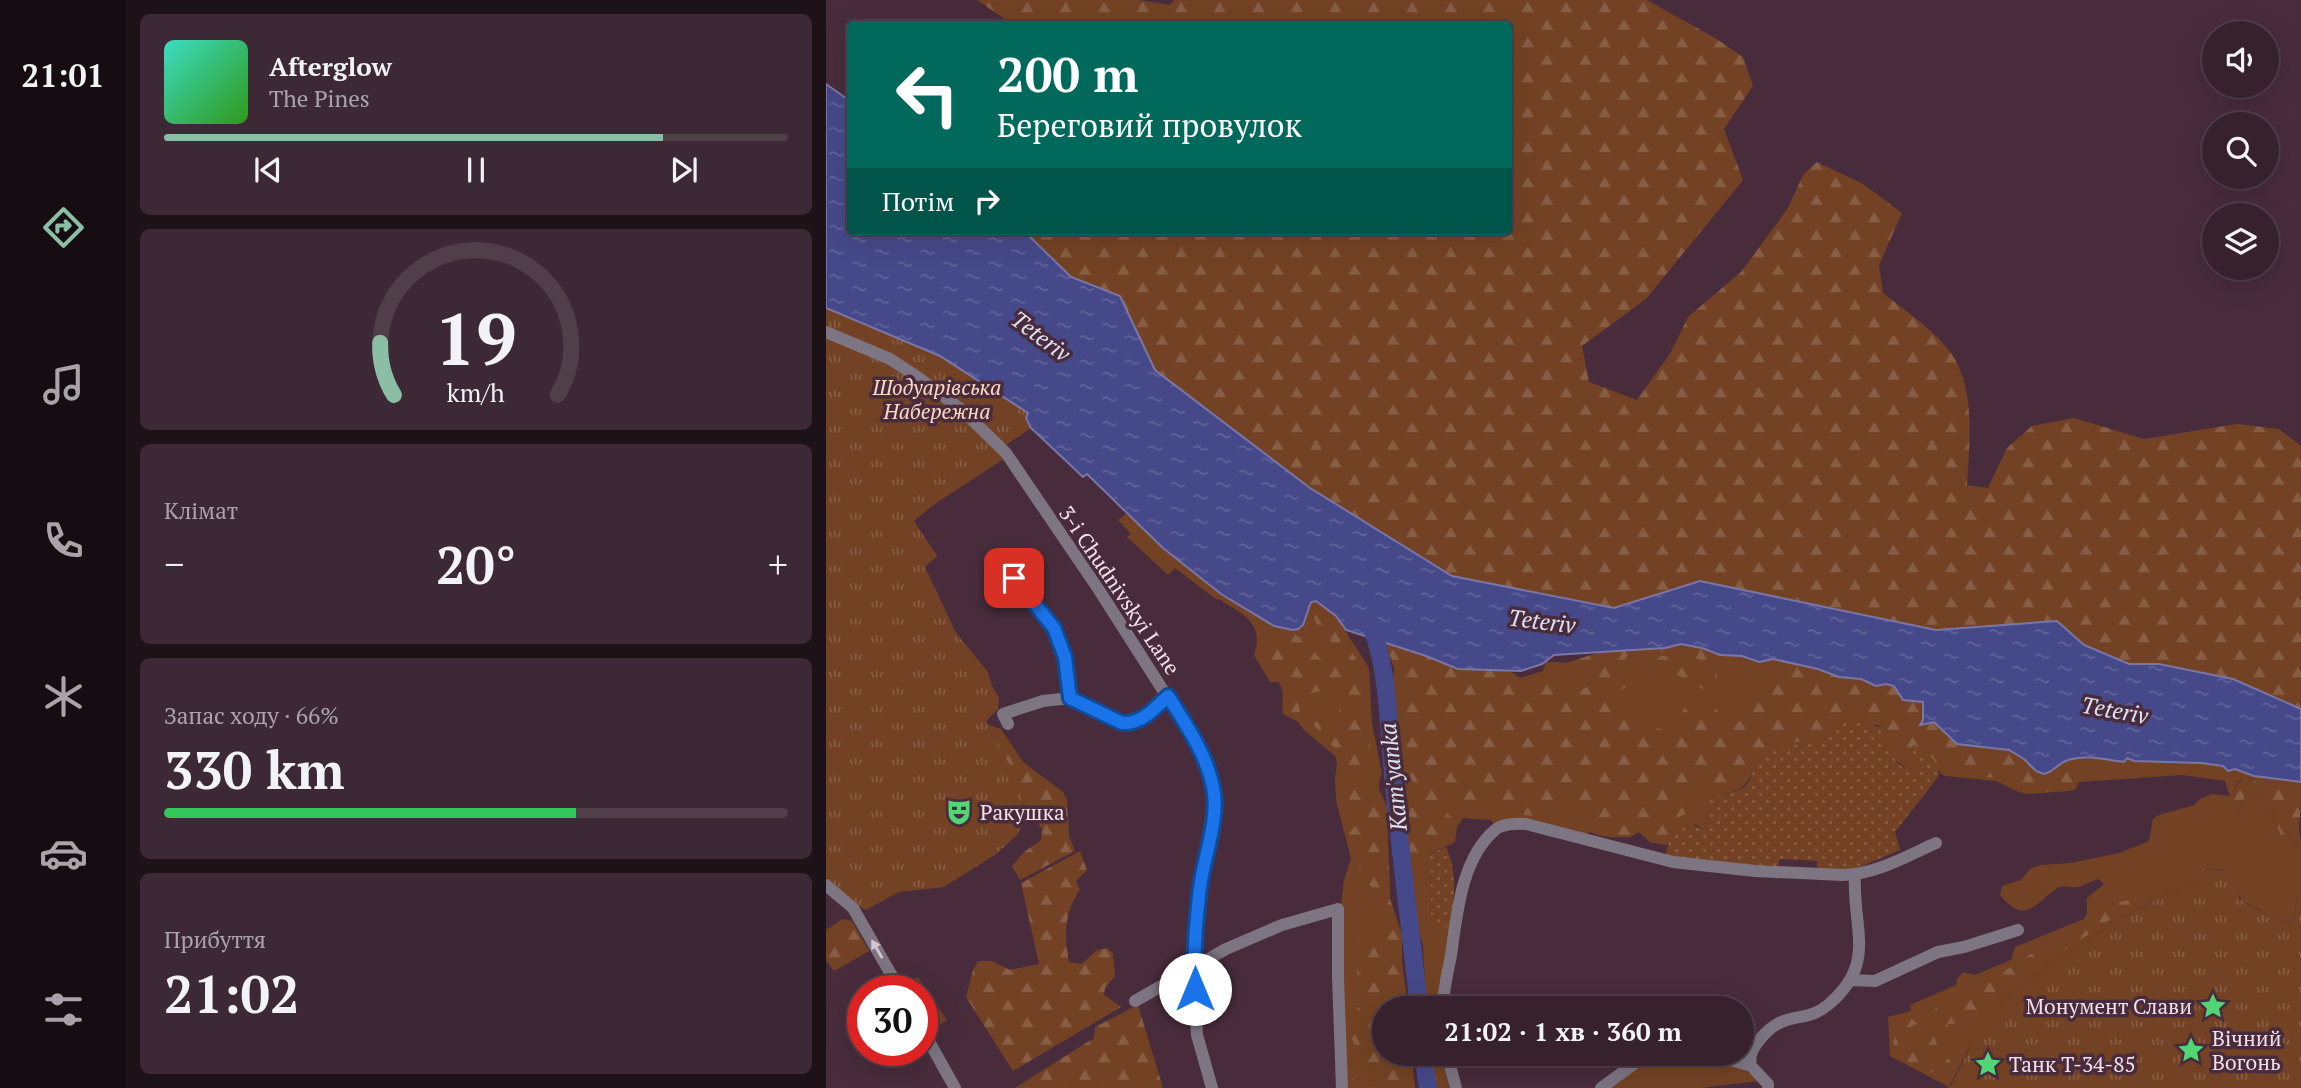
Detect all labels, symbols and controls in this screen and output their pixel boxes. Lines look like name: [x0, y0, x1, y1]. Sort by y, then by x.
map controls: [2202, 21, 2279, 280]
button: sound: [2202, 21, 2279, 98]
text: 200 m: [997, 41, 1139, 106]
text: Afterglow: [269, 49, 392, 83]
icon: left: [882, 49, 973, 140]
text: 21:01: [21, 54, 105, 96]
text: The Pines: [269, 83, 370, 114]
text: Береговий провулок: [997, 104, 1302, 146]
button: search: [2202, 112, 2279, 189]
icon: previous: [249, 151, 287, 189]
icon: pause: [457, 151, 495, 189]
icon: next: [665, 151, 703, 189]
icon: right: [968, 182, 1006, 220]
text: Потім: [882, 184, 954, 218]
icon: directions: [39, 203, 88, 252]
button: layers: [2202, 203, 2279, 280]
text: 19: [435, 290, 517, 387]
water label: Teteriv: [1005, 303, 1078, 369]
icon: music: [39, 360, 88, 409]
park label: Шодуарівська Набережна: [872, 373, 1001, 425]
text: km/h: [447, 376, 505, 409]
text: Клімат: [164, 495, 238, 526]
street label: 3-i Chudnivskyi Lane: [1053, 500, 1187, 680]
icon: phone: [39, 516, 88, 565]
text: 20°: [436, 530, 516, 599]
text: −: [164, 539, 184, 589]
text: +: [768, 539, 788, 589]
pin: [984, 548, 1044, 608]
icon: arrive: [995, 559, 1033, 597]
water label: Teteriv: [1507, 602, 1578, 641]
icon: climate: [39, 672, 88, 721]
water label: Teteriv: [2079, 689, 2152, 731]
text: Запас ходу · 66%: [164, 700, 339, 731]
water label: Kam'yanka: [1372, 722, 1414, 833]
text: 330 km: [164, 735, 345, 804]
theatre icon: Ракушка: [944, 797, 974, 827]
place label: Ракушка: [980, 798, 1065, 826]
icon: car: [39, 829, 88, 878]
text: Прибуття: [164, 924, 266, 955]
one-way arrow: [870, 940, 883, 959]
position arrow: [1158, 952, 1232, 1026]
text: 21:02: [164, 959, 299, 1028]
speed limit sign: 30: [847, 975, 938, 1066]
icon: filters: [39, 985, 88, 1034]
place icon: Монумент Слави: [2198, 991, 2228, 1021]
place label: Монумент Слави: [2026, 992, 2192, 1020]
text: 21:02 · 1 хв · 360 m: [1444, 1014, 1682, 1048]
place label: Вічний Вогонь: [2212, 1024, 2282, 1076]
place icon: Вічний Вогонь: [2176, 1035, 2206, 1065]
place icon: Танк Т-34-85: [1973, 1049, 2003, 1079]
place label: Танк Т-34-85: [2009, 1050, 2136, 1078]

